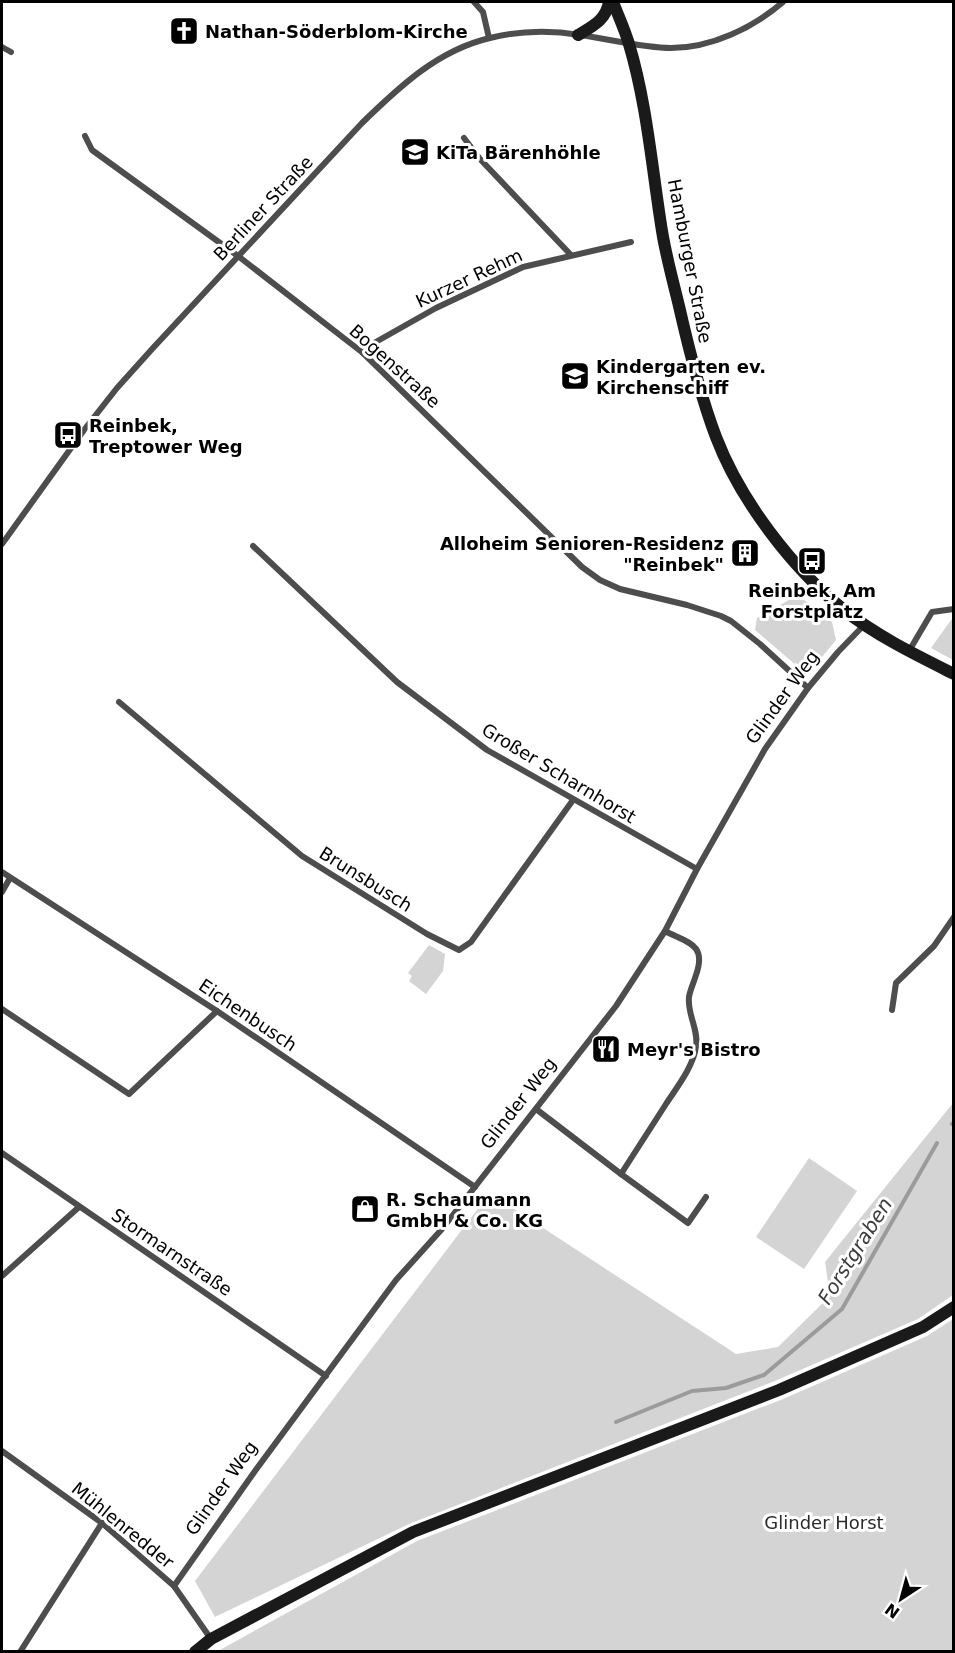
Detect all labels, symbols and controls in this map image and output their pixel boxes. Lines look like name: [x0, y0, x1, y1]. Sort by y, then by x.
church icon: Nathan-Söderblom-Kirche: [168, 15, 200, 47]
place label: Nathan-Söderblom-Kirche: [205, 21, 468, 42]
school or university icon: KiTa Bärenhöhle: [399, 136, 431, 168]
place label: KiTa Bärenhöhle: [436, 142, 601, 163]
street label: Berliner Straße: [209, 151, 317, 265]
street label: Hamburger Straße: [664, 177, 716, 345]
street label: Kurzer Rehm: [412, 244, 526, 312]
street label: Bogenstraße: [345, 320, 445, 412]
place label: Kindergarten ev. Kirchenschiff: [596, 356, 766, 398]
school or university icon: Kindergarten ev. Kirchenschiff: [559, 360, 591, 392]
place label: Reinbek, Treptower Weg: [89, 415, 243, 457]
bus stop icon: Reinbek, Treptower Weg: [52, 419, 84, 451]
place label: Alloheim Senioren-Residenz "Reinbek": [440, 533, 724, 575]
building icon: Alloheim Senioren-Residenz "Reinbek": [729, 537, 761, 569]
bus stop icon: Reinbek, Am Forstplatz: [796, 545, 828, 577]
place label: Reinbek, Am Forstplatz: [748, 580, 876, 622]
street label: Glinder Weg: [741, 646, 823, 748]
street label: Großer Scharnhorst: [478, 719, 640, 827]
street label: Brunsbusch: [316, 842, 416, 916]
street label: Eichenbusch: [195, 975, 301, 1055]
restaurant icon: Meyr's Bistro: [590, 1033, 622, 1065]
place label: Meyr's Bistro: [627, 1039, 761, 1060]
street label: Glinder Weg: [476, 1053, 560, 1153]
place label: R. Schaumann GmbH & Co. KG: [386, 1189, 543, 1231]
shop icon: R. Schaumann GmbH & Co. KG: [349, 1193, 381, 1225]
water label: Forstgraben: [813, 1193, 897, 1309]
street label: Stormarnstraße: [108, 1204, 236, 1300]
street label: Glinder Weg: [181, 1437, 261, 1539]
street label: Mühlenredder: [68, 1477, 179, 1573]
park label: Glinder Horst: [764, 1512, 884, 1533]
north arrow: [871, 1569, 931, 1629]
text: N: [881, 1599, 903, 1622]

